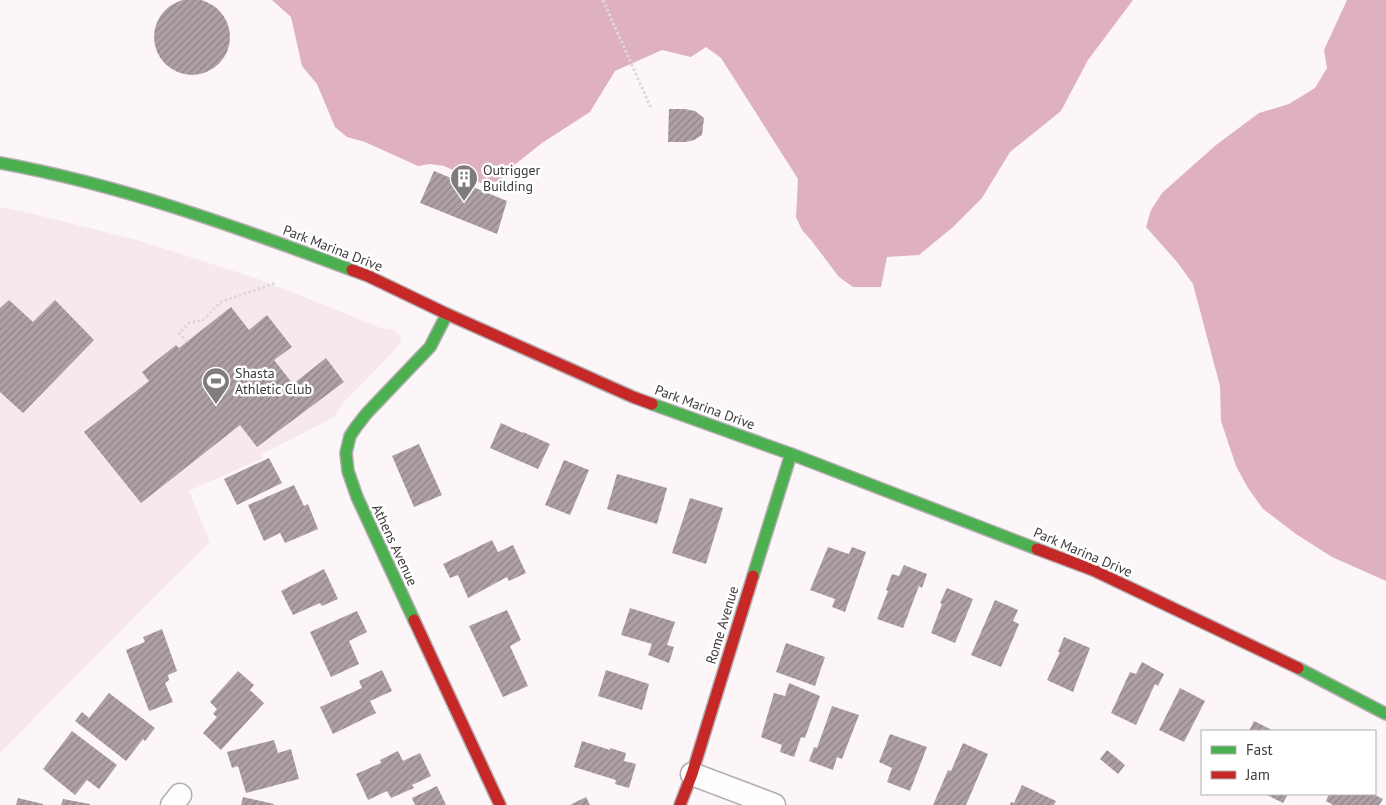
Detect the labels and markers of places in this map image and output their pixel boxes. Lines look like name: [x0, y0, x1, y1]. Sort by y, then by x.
place label: Outrigger Building: [483, 161, 541, 195]
building icon: Outrigger Building: [449, 163, 479, 202]
place label: Shasta Athletic Club: [235, 364, 312, 398]
sports icon: Shasta Athletic Club: [201, 366, 231, 405]

